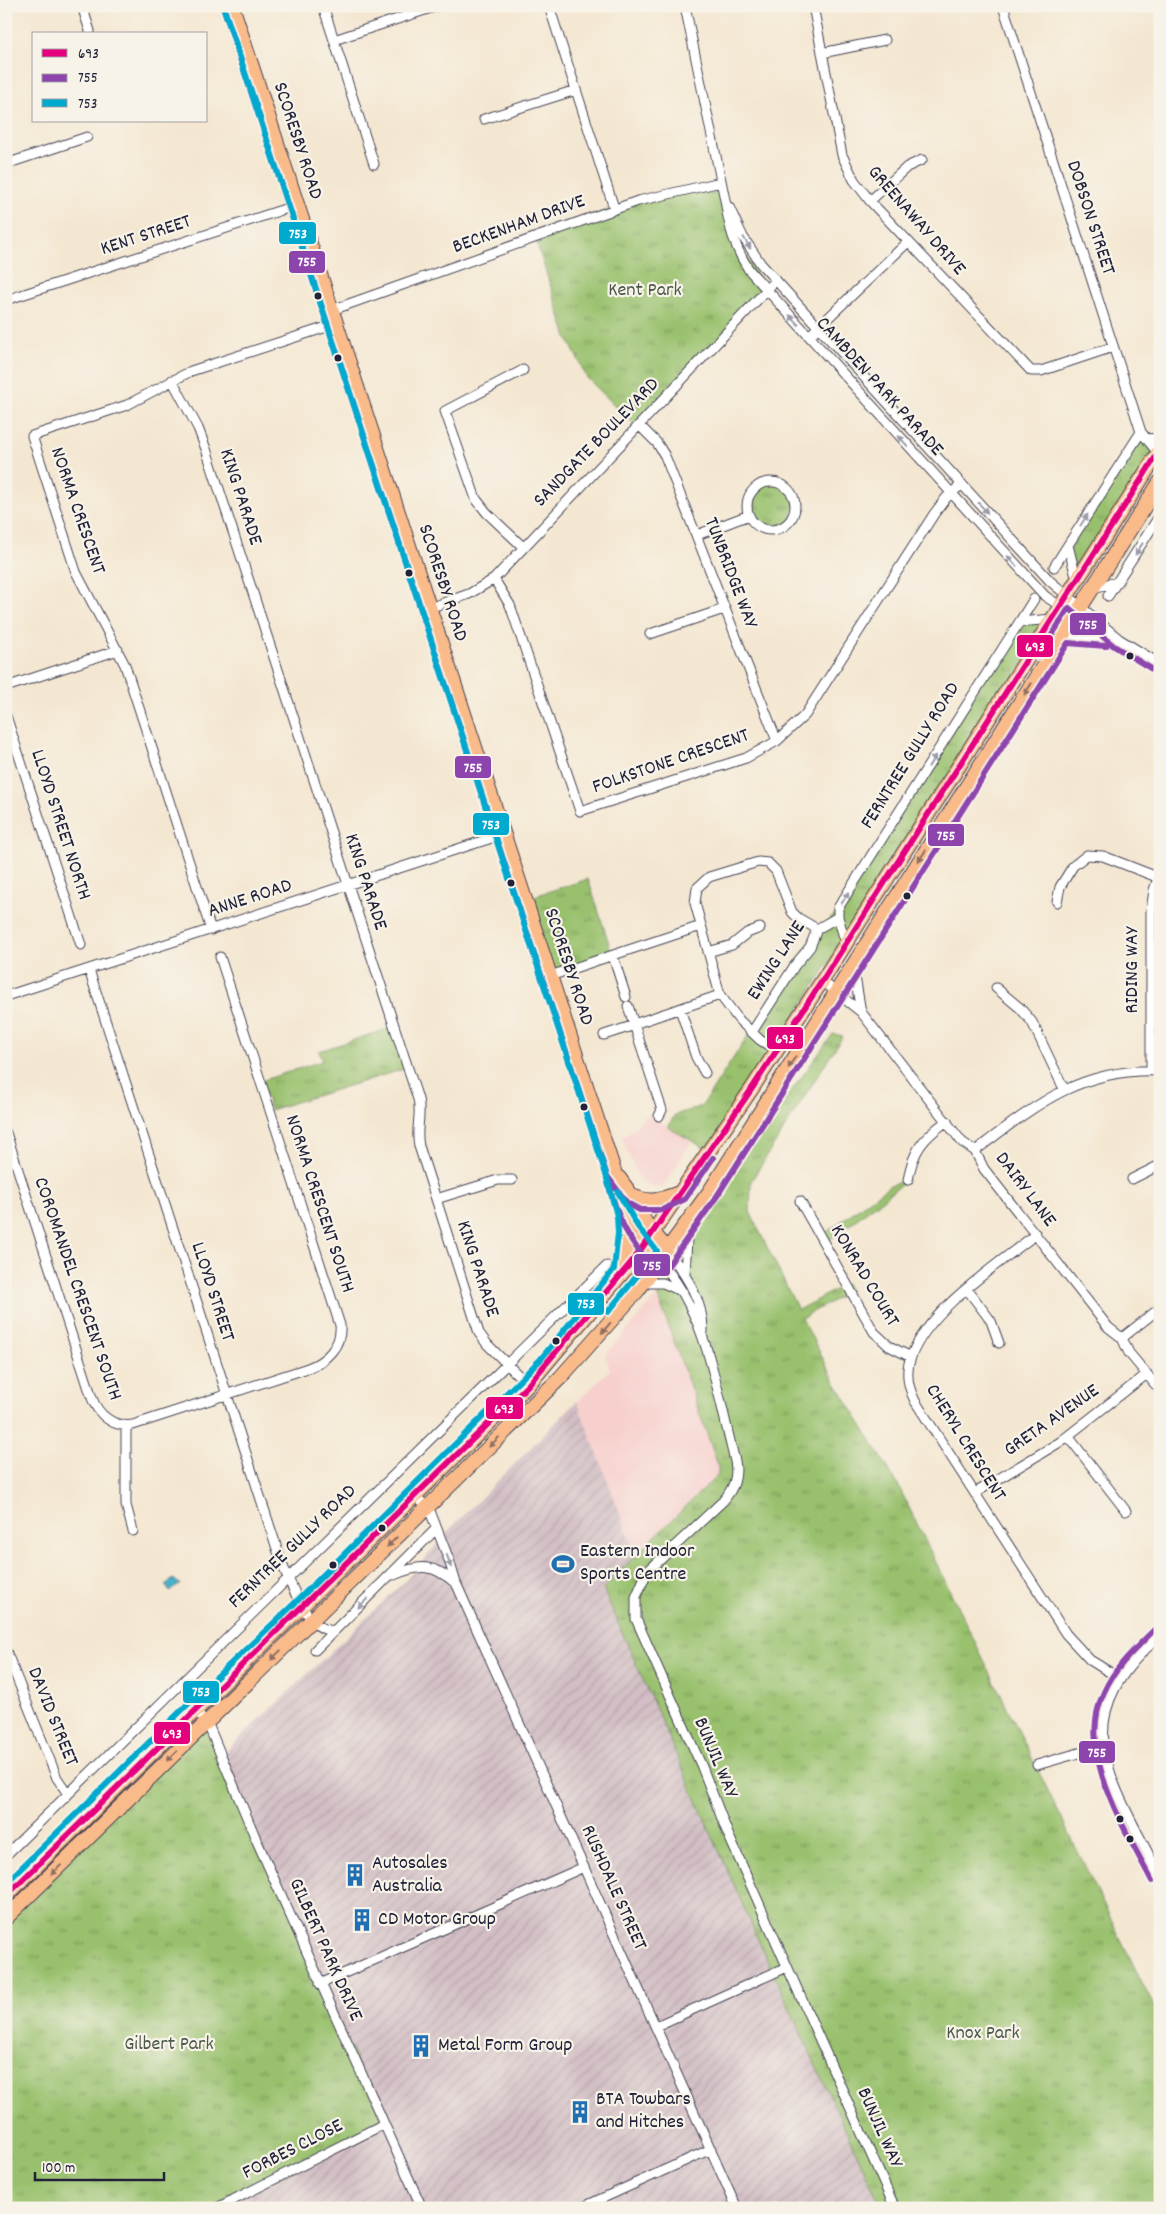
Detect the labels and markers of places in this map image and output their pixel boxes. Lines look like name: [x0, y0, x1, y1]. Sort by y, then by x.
unlabelled marker: [313, 291, 323, 301]
unlabelled marker: [333, 353, 343, 363]
unlabelled marker: [404, 568, 414, 578]
unlabelled marker: [1125, 651, 1135, 661]
unlabelled marker: [506, 878, 516, 888]
unlabelled marker: [902, 891, 912, 901]
unlabelled marker: [579, 1102, 589, 1112]
unlabelled marker: [551, 1336, 561, 1346]
unlabelled marker: [377, 1523, 387, 1533]
place label: Eastern Indoor Sports Centre: [580, 1538, 695, 1589]
sports icon: Eastern Indoor Sports Centre: [550, 1551, 576, 1577]
unlabelled marker: [328, 1560, 338, 1570]
unlabelled marker: [1115, 1814, 1125, 1824]
unlabelled marker: [1125, 1834, 1135, 1844]
place label: Autosales Australia: [372, 1850, 448, 1901]
building icon: Autosales Australia: [342, 1862, 368, 1888]
place label: CD Motor Group: [378, 1906, 496, 1934]
building icon: CD Motor Group: [349, 1907, 375, 1933]
place label: Metal Form Group: [438, 2032, 572, 2060]
building icon: Metal Form Group: [408, 2033, 434, 2059]
place label: BTA Towbars and Hitches: [596, 2086, 691, 2137]
building icon: BTA Towbars and Hitches: [567, 2099, 593, 2125]

